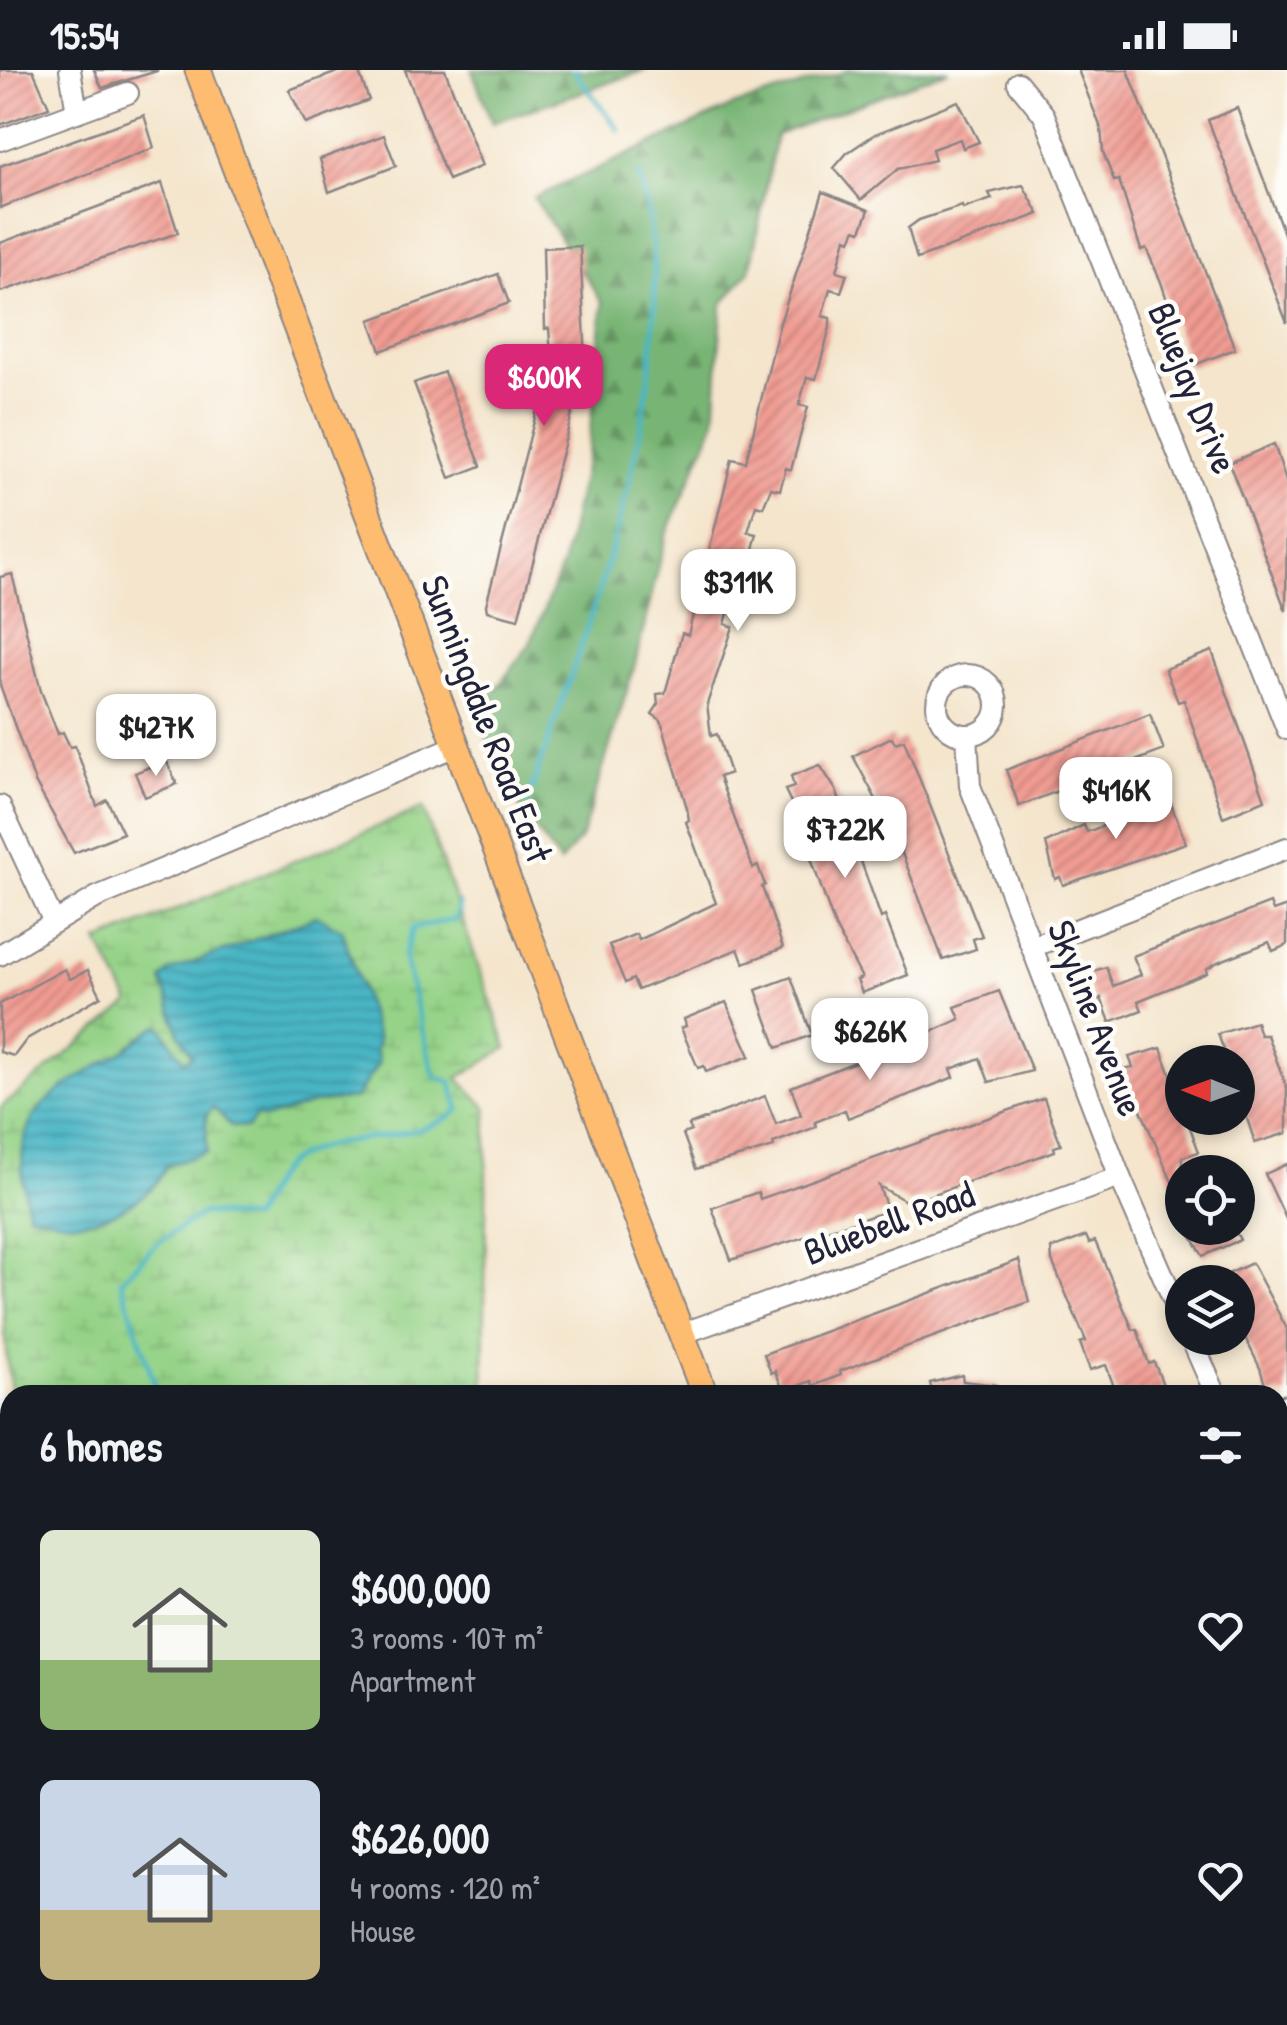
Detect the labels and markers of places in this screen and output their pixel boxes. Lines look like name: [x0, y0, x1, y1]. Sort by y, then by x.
pin: $600K: [474, 344, 614, 429]
pin: $311K: [668, 549, 808, 634]
pin: $427K: [86, 694, 226, 779]
pin: $416K: [1046, 757, 1186, 842]
pin: $722K: [775, 796, 915, 881]
pin: $626K: [800, 998, 940, 1083]

